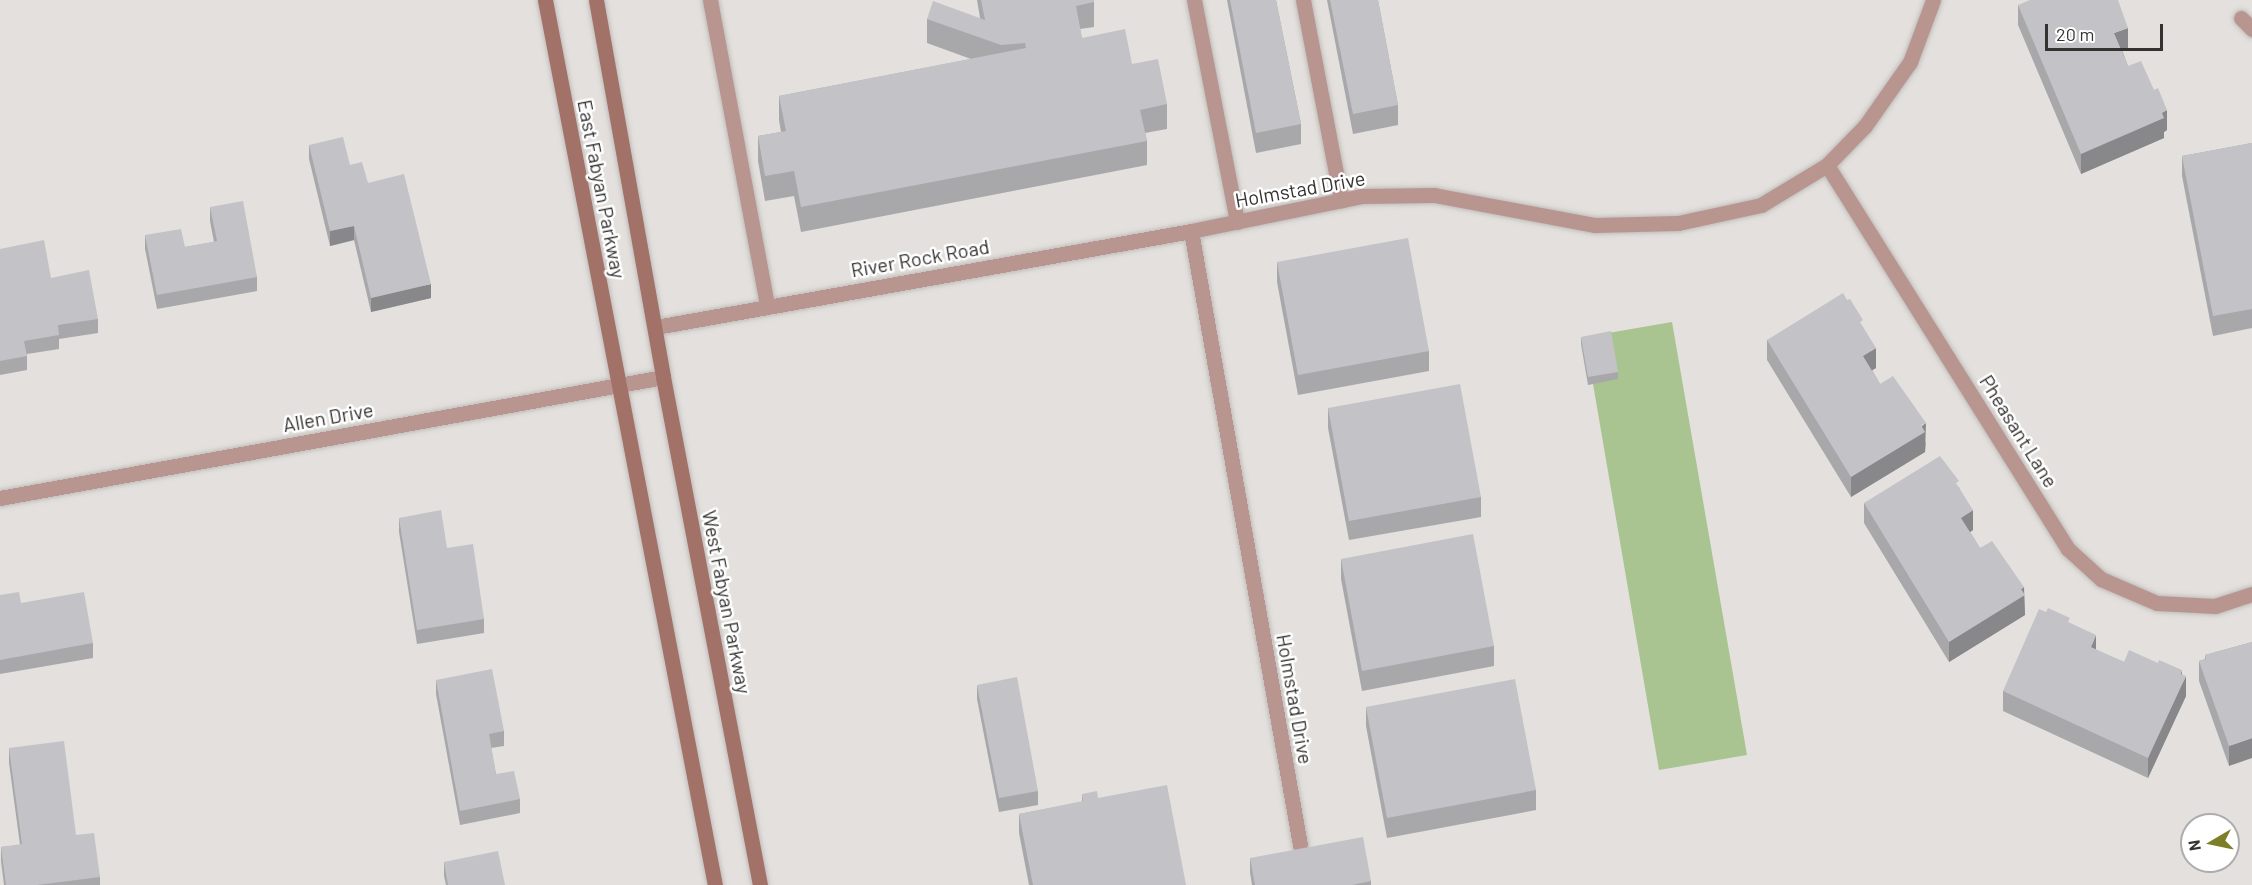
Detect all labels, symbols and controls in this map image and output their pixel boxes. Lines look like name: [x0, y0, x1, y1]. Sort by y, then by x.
scale bar: [2048, 12, 2166, 50]
text: 20 m: [2056, 23, 2094, 45]
street label: East Fabyan Parkway: [573, 98, 631, 280]
street label: Holmstad Drive: [1233, 166, 1367, 212]
street label: River Rock Road: [849, 234, 991, 282]
street label: Pheasant Lane: [1975, 370, 2063, 492]
street label: Allen Drive: [281, 397, 375, 437]
street label: West Fabyan Parkway: [697, 508, 757, 696]
street label: Holmstad Drive: [1272, 632, 1318, 766]
north arrow: [2180, 813, 2240, 873]
text: N: [2183, 839, 2204, 852]

